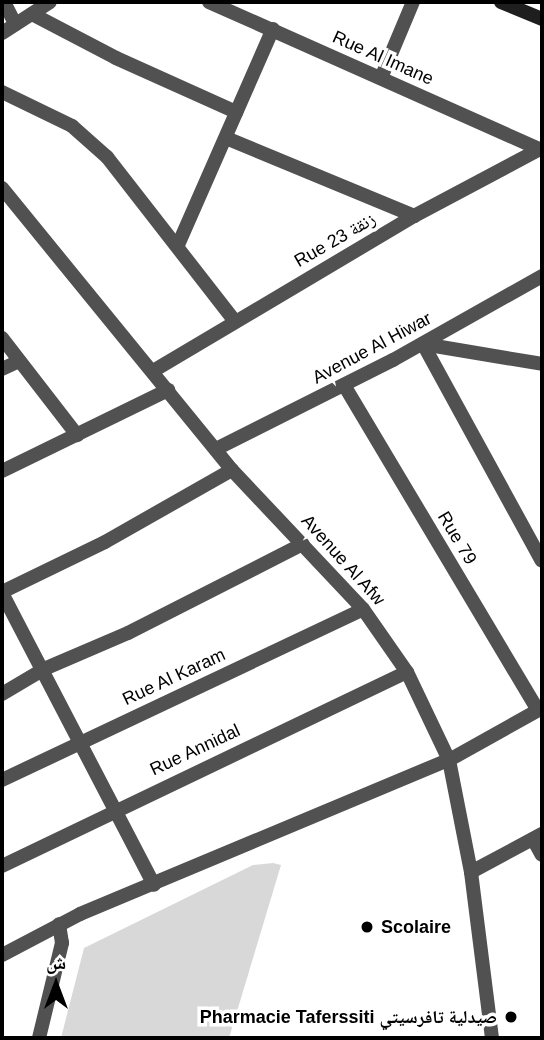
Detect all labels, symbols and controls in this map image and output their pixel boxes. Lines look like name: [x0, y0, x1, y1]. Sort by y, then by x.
street label: Rue Al Imane: [329, 26, 437, 90]
street label: Rue 23 زنقة: [291, 208, 379, 272]
street label: Avenue Al Hiwar: [308, 307, 436, 389]
street label: Rue 79: [433, 508, 481, 568]
street label: Avenue Al Afw: [296, 509, 390, 611]
street label: Rue Al Karam: [119, 644, 229, 710]
street label: Rue Annidal: [146, 719, 244, 781]
place label: Scolaire: [381, 916, 451, 938]
marker: Scolaire: [359, 919, 375, 935]
north arrow: [21, 949, 91, 1019]
text: ش: [46, 952, 66, 973]
place label: Pharmacie Taferssiti صيدلية تافرسيتي: [200, 1006, 497, 1028]
marker: Pharmacie Taferssiti صيدلية تافرسيتي: [503, 1009, 519, 1025]

